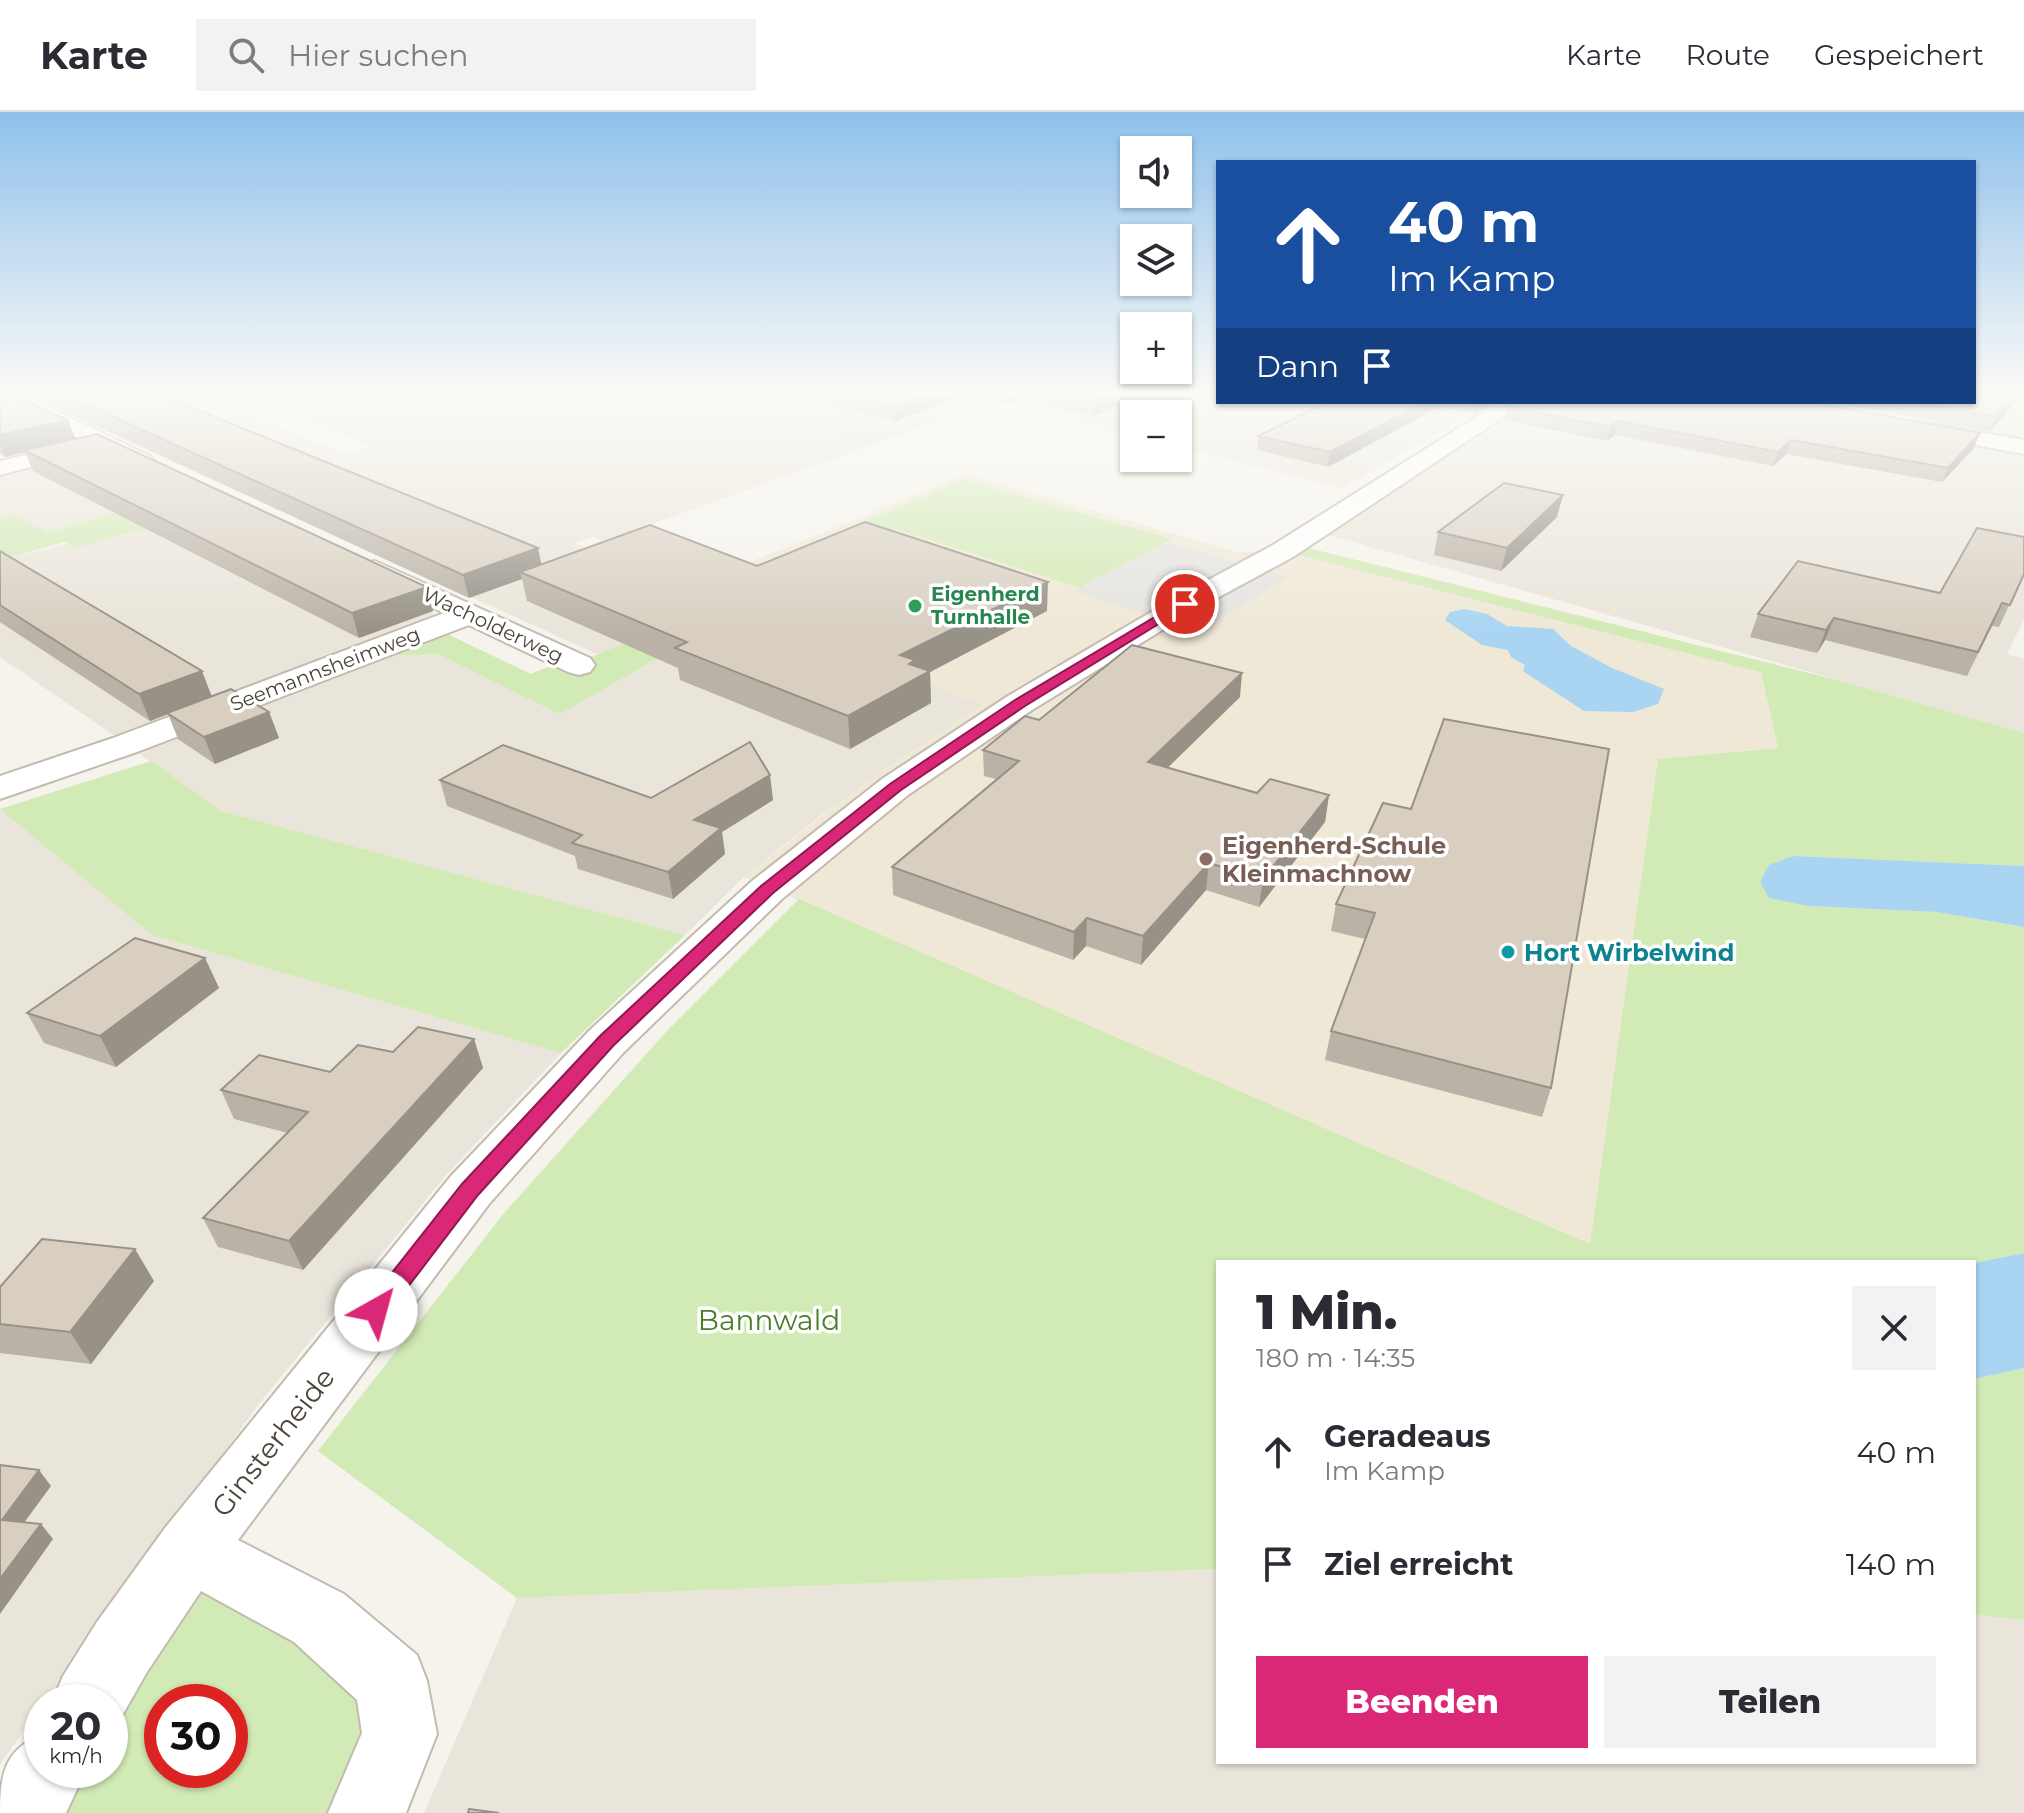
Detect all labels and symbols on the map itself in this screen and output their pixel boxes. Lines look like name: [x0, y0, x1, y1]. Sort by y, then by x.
pin: [1151, 570, 1219, 638]
street label: Wacholderweg: [419, 582, 567, 668]
place label: Eigenherd Turnhalle: [931, 582, 1040, 629]
marker: Eigenherd Turnhalle: [906, 597, 924, 615]
street label: Seemannsheimweg: [227, 622, 423, 716]
place label: Eigenherd-Schule Kleinmachnow: [1222, 831, 1446, 888]
marker: Eigenherd-Schule Kleinmachnow: [1197, 850, 1215, 868]
place label: Hort Wirbelwind: [1524, 938, 1734, 967]
marker: Hort Wirbelwind: [1499, 943, 1517, 961]
position arrow: [334, 1268, 418, 1352]
park label: Bannwald: [698, 1303, 840, 1337]
street label: Ginsterheide: [204, 1361, 342, 1523]
speed limit sign: 30: [144, 1684, 248, 1788]

